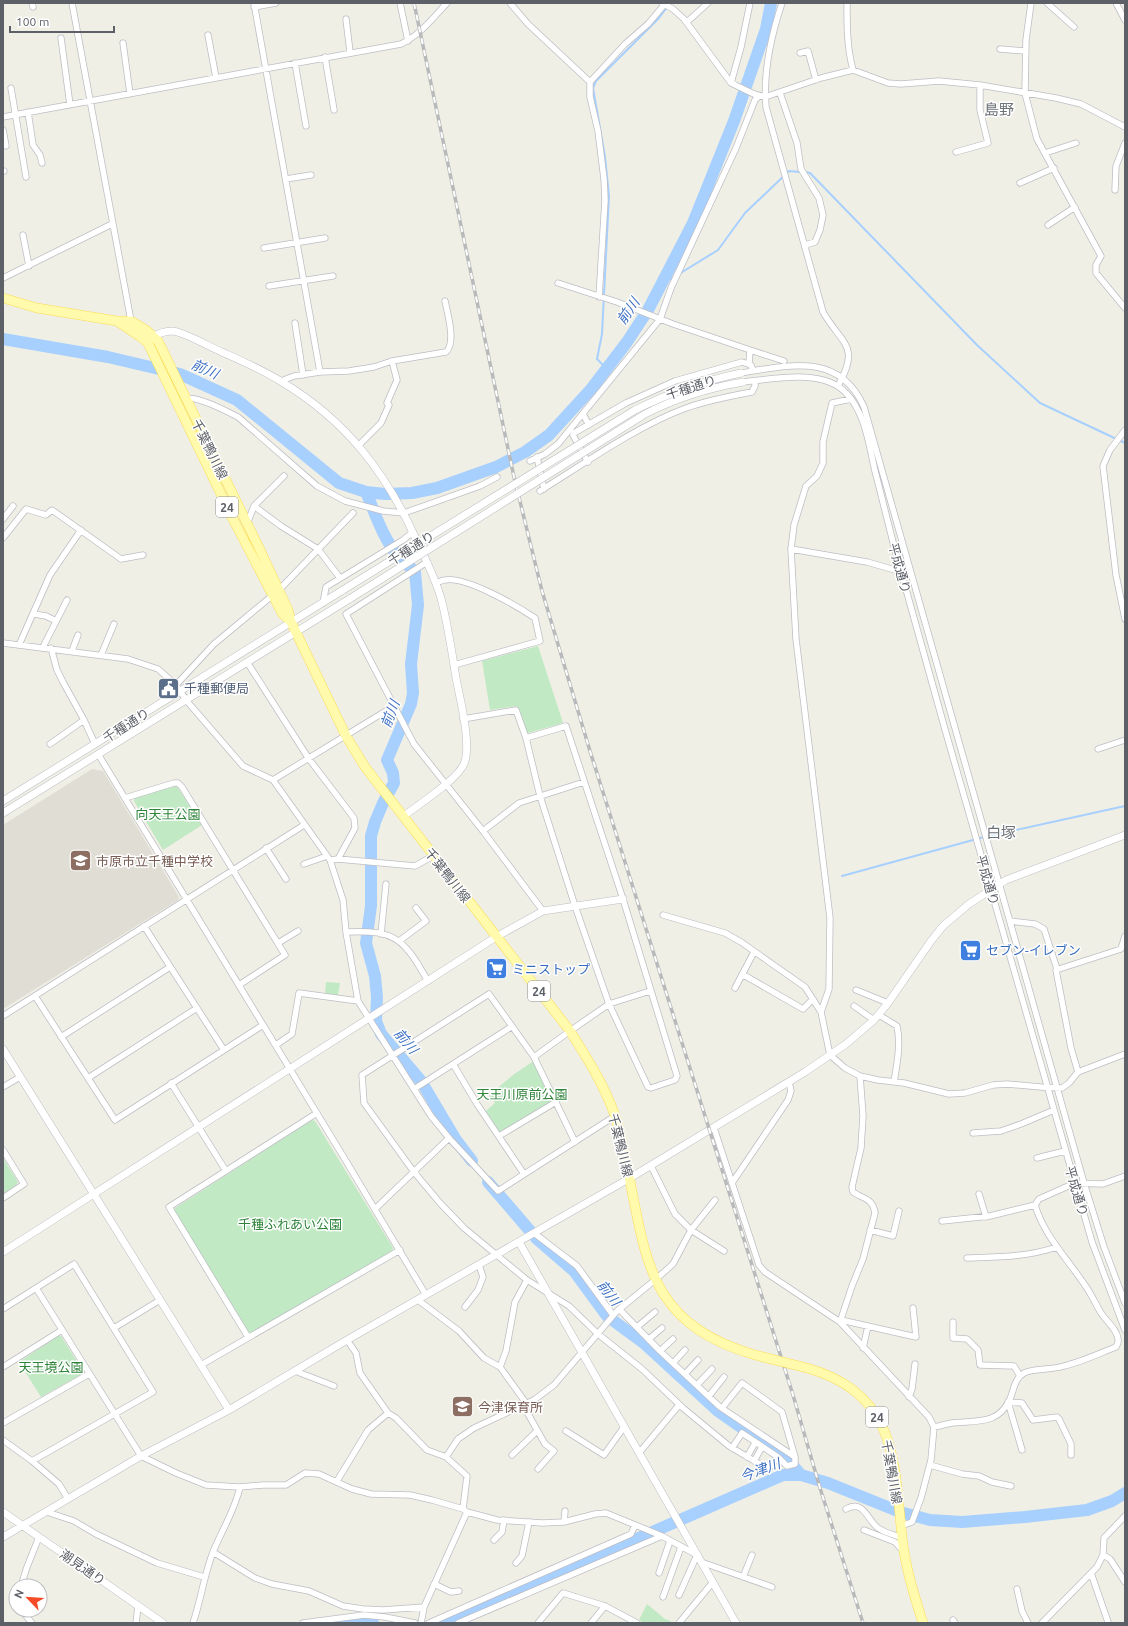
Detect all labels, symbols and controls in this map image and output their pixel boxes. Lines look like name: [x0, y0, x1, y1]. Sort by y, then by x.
scale bar: [10, 8, 114, 34]
text: 100 m: [16, 15, 49, 28]
district label: 島野: [984, 101, 1014, 118]
water label: 前川: [614, 293, 644, 327]
water label: 前川: [189, 356, 223, 383]
street label: 千種通り: [664, 372, 718, 402]
street label: 千葉鴨川線: [189, 417, 231, 481]
road number: 24: [216, 497, 238, 517]
street label: 千種通り: [385, 528, 437, 568]
street label: 平成通り: [887, 541, 913, 595]
public building icon: 千種郵便局: [156, 675, 182, 701]
place label: 千種郵便局: [184, 681, 249, 695]
water label: 前川: [378, 696, 403, 730]
street label: 千種通り: [100, 705, 152, 745]
park label: 向天王公園: [135, 807, 201, 821]
district label: 白塚: [986, 824, 1016, 841]
street label: 千葉鴨川線: [422, 845, 474, 905]
school or university icon: 市原市立千種中学校: [67, 848, 93, 874]
street label: 平成通り: [974, 853, 1002, 907]
place label: 市原市立千種中学校: [96, 854, 213, 868]
supermarket icon: セブン-イレブン: [958, 937, 984, 963]
place label: セブン-イレブン: [986, 943, 1081, 957]
supermarket icon: ミニストップ: [483, 956, 509, 982]
place label: ミニストップ: [512, 962, 590, 976]
road number: 24: [528, 981, 550, 1001]
water label: 前川: [391, 1025, 422, 1058]
park label: 天王川原前公園: [476, 1087, 568, 1101]
street label: 千葉鴨川線: [606, 1112, 636, 1178]
street label: 平成通り: [1063, 1164, 1091, 1218]
park label: 千種ふれあい公園: [238, 1217, 342, 1231]
water label: 前川: [594, 1277, 625, 1311]
park label: 天王境公園: [18, 1360, 84, 1374]
school or university icon: 今津保育所: [450, 1394, 476, 1420]
place label: 今津保育所: [478, 1400, 543, 1414]
road number: 24: [866, 1407, 888, 1427]
street label: 千葉鴨川線: [879, 1439, 905, 1505]
water label: 今津川: [738, 1455, 784, 1485]
street label: 潮見通り: [58, 1546, 108, 1588]
north arrow: [8, 1578, 48, 1618]
text: N: [12, 1588, 26, 1600]

